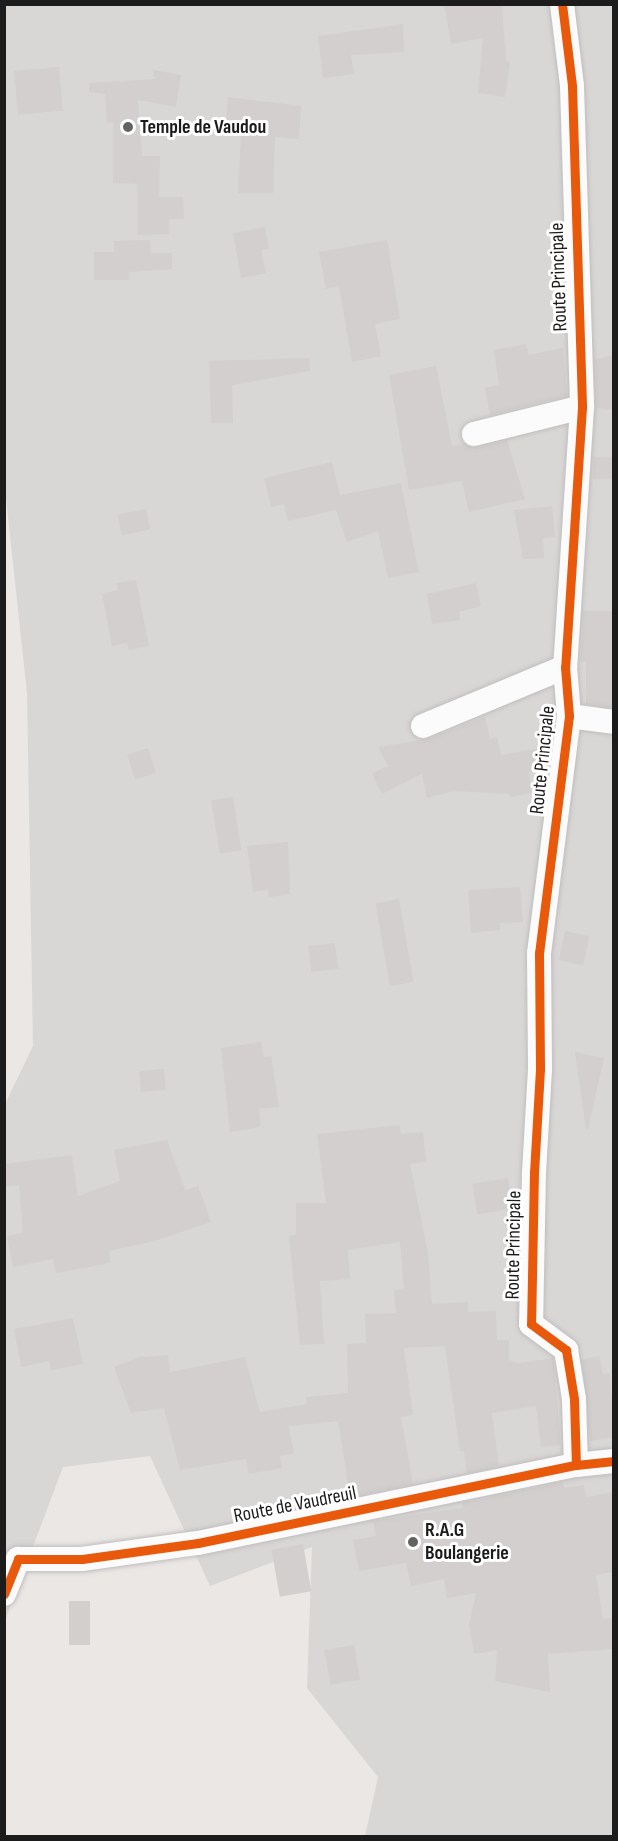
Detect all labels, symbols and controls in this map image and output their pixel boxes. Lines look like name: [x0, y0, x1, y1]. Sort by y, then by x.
place label: Temple de Vaudou: [140, 115, 266, 139]
marker: Temple de Vaudou: [121, 120, 135, 134]
street label: Route Principale: [545, 222, 573, 332]
street label: Route Principale: [525, 705, 561, 815]
street label: Route Principale: [501, 1190, 527, 1300]
street label: Route de Vaudreuil: [232, 1481, 358, 1529]
place label: R.A.G Boulangerie: [425, 1518, 509, 1565]
marker: R.A.G Boulangerie: [406, 1535, 420, 1549]

